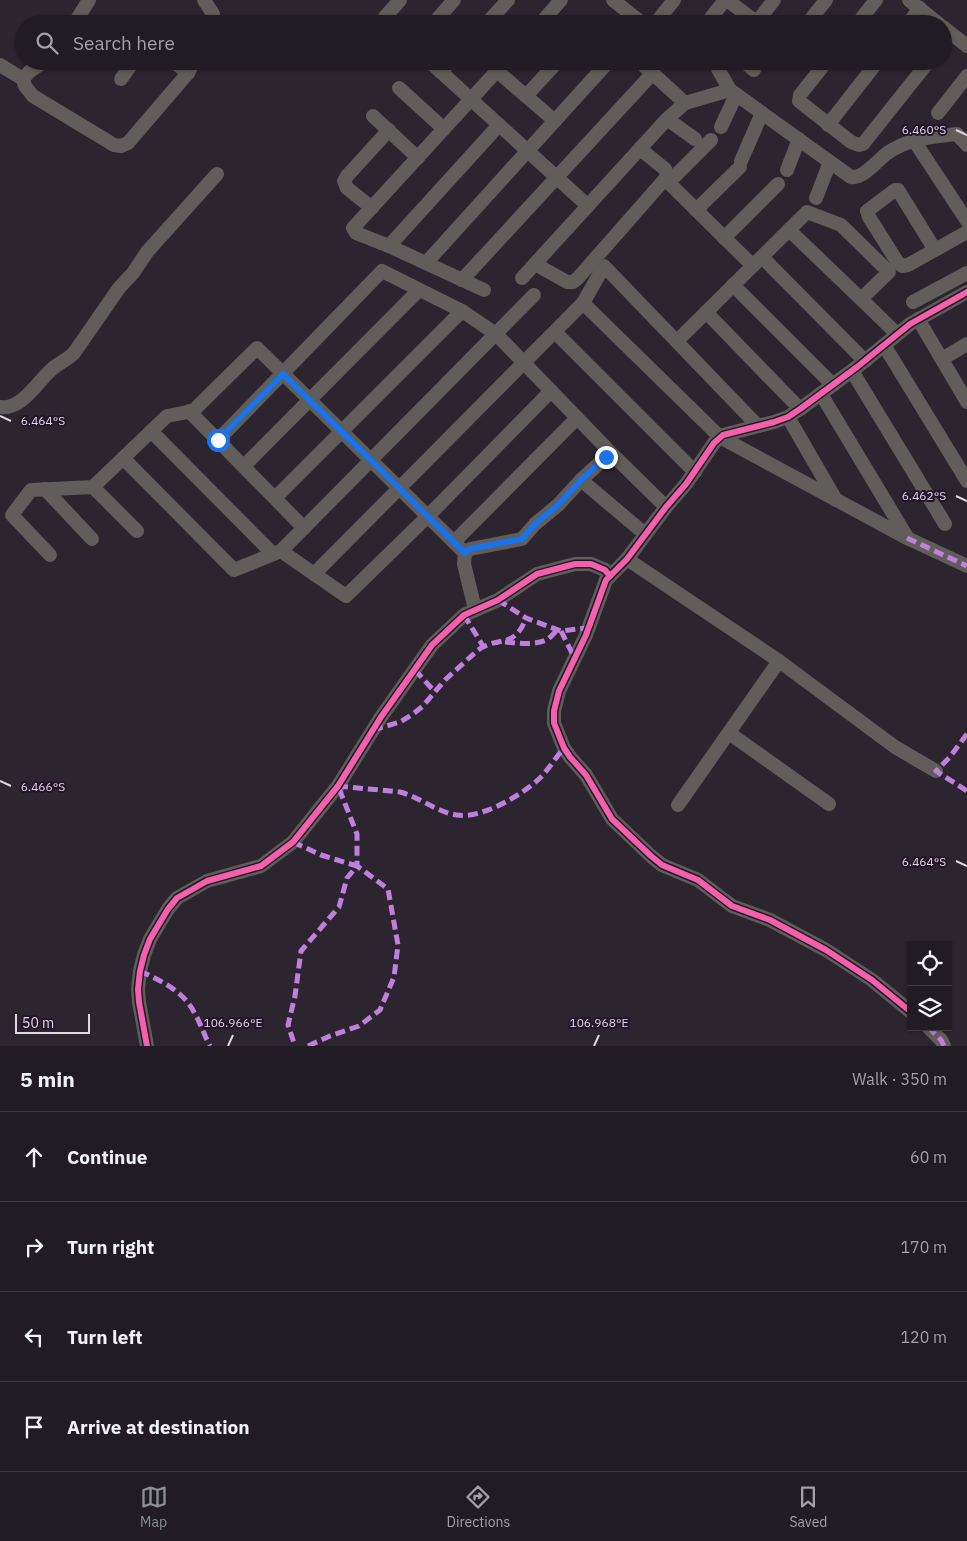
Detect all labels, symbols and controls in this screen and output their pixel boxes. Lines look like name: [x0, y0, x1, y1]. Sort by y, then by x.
search box: [15, 15, 952, 70]
icon: search: [33, 29, 61, 57]
text: Search here: [73, 31, 175, 55]
text: 6.460°S: [902, 122, 946, 137]
text: 6.464°S: [21, 413, 65, 428]
route start: [207, 429, 230, 452]
route end: [595, 446, 618, 469]
text: 6.462°S: [902, 488, 946, 503]
text: 6.466°S: [21, 779, 65, 794]
text: 6.464°S: [902, 854, 946, 869]
map controls: [907, 941, 952, 1031]
button: locate: [907, 941, 952, 986]
button: layers: [907, 986, 952, 1031]
scale bar: [15, 1011, 90, 1034]
text: 50 m: [22, 1014, 54, 1032]
text: 106.966°E: [203, 1015, 263, 1030]
text: 106.968°E: [569, 1015, 629, 1030]
text: 5 min: [20, 1065, 75, 1093]
text: Walk · 350 m: [852, 1069, 947, 1089]
icon: ahead: [20, 1143, 48, 1171]
text: Continue: [67, 1145, 147, 1169]
text: 60 m: [910, 1147, 947, 1167]
icon: right: [20, 1233, 48, 1261]
text: Turn right: [67, 1235, 154, 1259]
text: 170 m: [900, 1237, 947, 1257]
icon: left: [20, 1323, 48, 1351]
text: Turn left: [67, 1325, 143, 1349]
text: 120 m: [900, 1327, 947, 1347]
icon: arrive: [20, 1413, 48, 1441]
text: Arrive at destination: [67, 1415, 250, 1439]
tab: Map: [140, 1483, 168, 1531]
tab: Directions: [447, 1483, 510, 1531]
tab: Saved: [789, 1483, 827, 1531]

